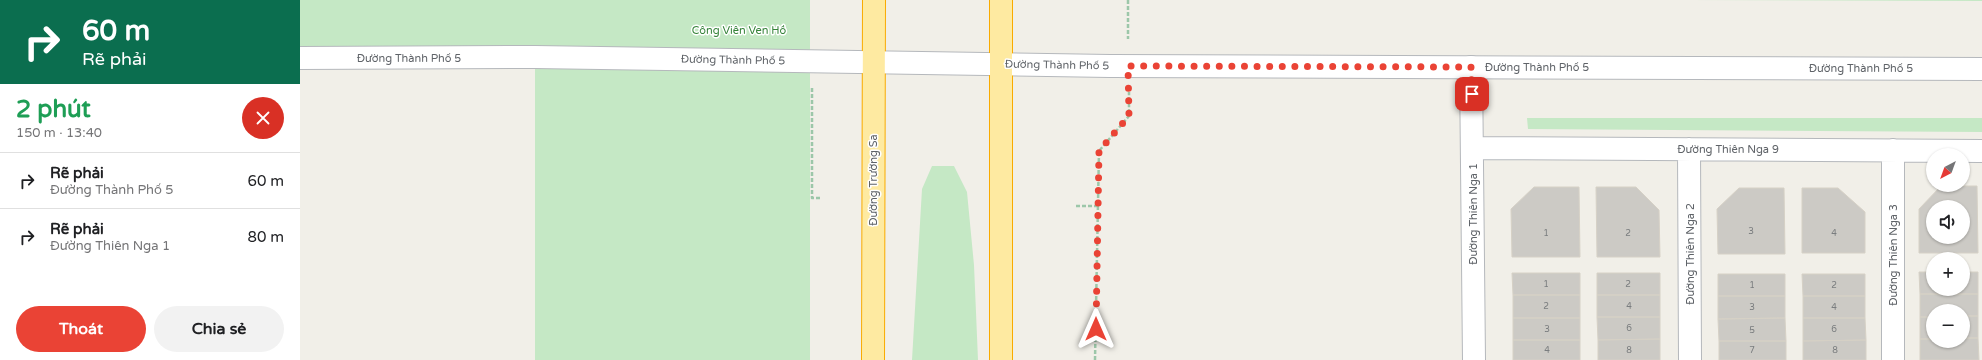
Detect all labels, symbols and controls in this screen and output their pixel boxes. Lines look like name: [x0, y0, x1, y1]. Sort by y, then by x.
text: 60 m: [82, 14, 150, 48]
icon: right: [16, 16, 68, 68]
park label: Công Viên Ven Hồ: [692, 24, 786, 37]
text: Rẽ phải: [82, 48, 147, 70]
street label: Đường Thành Phố 5: [357, 52, 461, 65]
street label: Đường Thành Phố 5: [681, 53, 785, 67]
street label: Đường Thành Phố 5: [1005, 58, 1109, 72]
street label: Đường Thành Phố 5: [1485, 61, 1589, 74]
street label: Đường Thành Phố 5: [1809, 62, 1913, 75]
pin: [1455, 77, 1489, 111]
icon: arrive: [1461, 83, 1483, 105]
text: 2 phút: [16, 95, 91, 124]
button: close: [242, 97, 284, 139]
text: 150 m · 13:40: [16, 125, 102, 141]
street label: Đường Trường Sa: [867, 134, 880, 226]
street label: Đường Thiên Nga 9: [1677, 143, 1779, 156]
north arrow: [1926, 148, 1970, 192]
map controls: [1926, 148, 1970, 348]
street label: Đường Thiên Nga 1: [1467, 163, 1480, 265]
text: Rẽ phải: [50, 164, 104, 182]
icon: right: [16, 170, 38, 192]
text: 60 m: [247, 172, 284, 190]
text: Đường Thành Phố 5: [50, 182, 173, 198]
button: sound: [1926, 200, 1970, 244]
street label: Đường Thiên Nga 2: [1684, 203, 1697, 305]
street label: Đường Thiên Nga 3: [1887, 204, 1900, 306]
text: Rẽ phải: [50, 220, 104, 238]
icon: right: [16, 226, 38, 248]
house number: 3: [1748, 226, 1754, 237]
text: 80 m: [247, 228, 284, 246]
house number: 1: [1543, 228, 1549, 239]
house number: 2: [1625, 228, 1631, 239]
house number: 4: [1831, 228, 1837, 239]
text: Đường Thiên Nga 1: [50, 238, 170, 254]
button: +: [1926, 252, 1970, 296]
house number: 1: [1543, 279, 1549, 290]
house number: 2: [1625, 279, 1631, 290]
house number: 1: [1749, 280, 1755, 291]
house number: 2: [1831, 280, 1837, 291]
house number: 2: [1543, 301, 1549, 312]
house number: 4: [1626, 301, 1632, 312]
house number: 3: [1749, 302, 1755, 313]
house number: 4: [1831, 302, 1837, 313]
button: −: [1926, 304, 1970, 348]
button: Thoát: [16, 306, 146, 352]
button: Chia sẻ: [154, 306, 284, 352]
position arrow: [1075, 308, 1117, 350]
house number: 6: [1626, 323, 1632, 334]
house number: 3: [1544, 324, 1550, 335]
house number: 6: [1831, 324, 1837, 335]
house number: 5: [1749, 325, 1755, 336]
house number: 4: [1544, 345, 1550, 356]
house number: 8: [1626, 345, 1632, 356]
house number: 7: [1749, 345, 1755, 356]
house number: 8: [1832, 345, 1838, 356]

